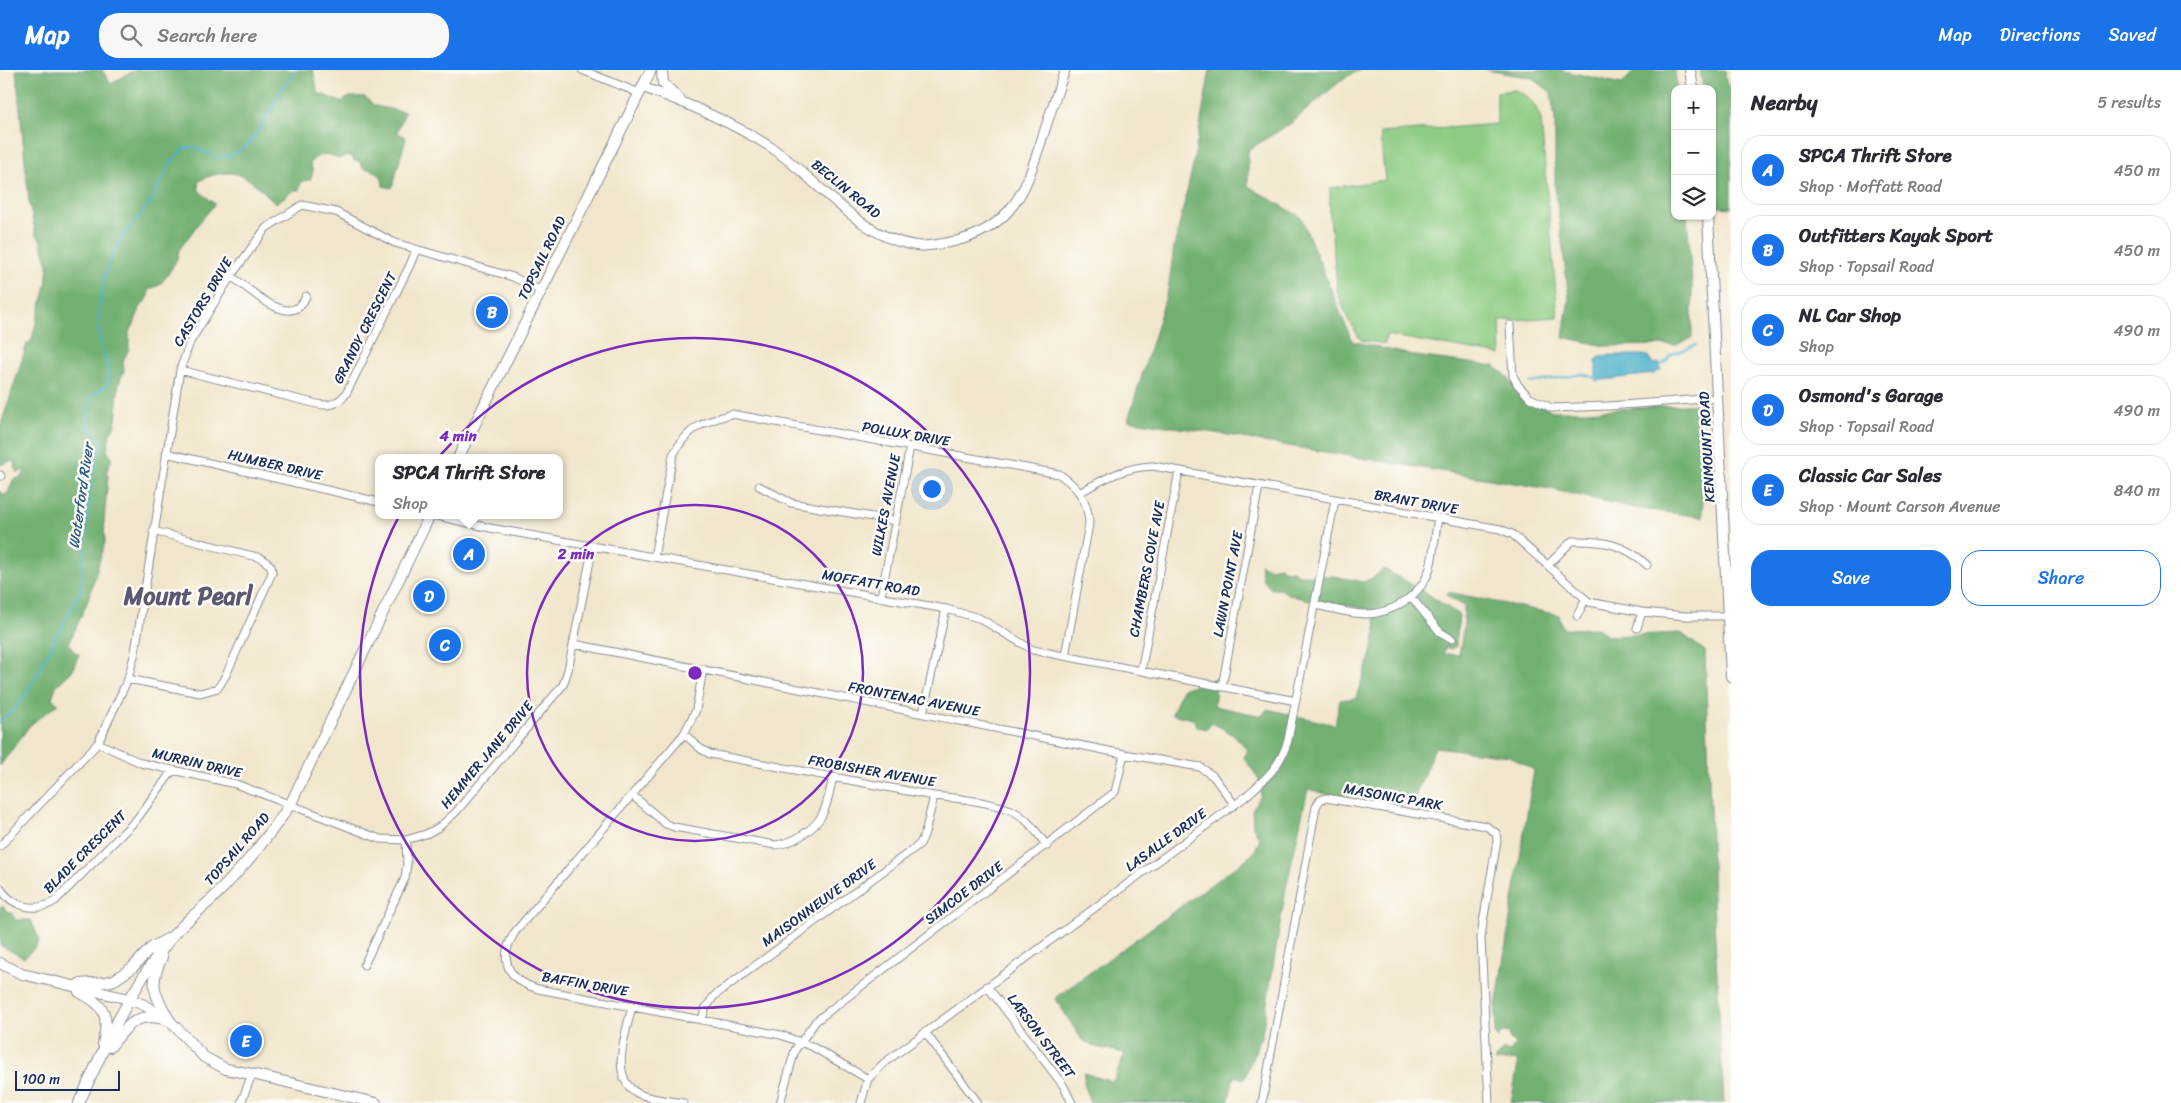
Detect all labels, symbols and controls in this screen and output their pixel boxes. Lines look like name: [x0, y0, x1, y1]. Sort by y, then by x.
search box: [99, 13, 449, 58]
text: Map: [25, 14, 69, 56]
text: Search here: [157, 19, 257, 52]
text: Map: [1939, 19, 1972, 51]
text: Directions: [2000, 19, 2081, 51]
text: Saved: [2109, 19, 2156, 51]
icon: search: [117, 21, 145, 49]
text: Nearby: [1751, 84, 1817, 122]
map controls: [1671, 85, 1716, 220]
button: +: [1671, 85, 1716, 130]
text: 5 results: [2097, 88, 2161, 117]
button: −: [1671, 130, 1716, 175]
text: SPCA Thrift Store: [1799, 139, 1952, 172]
street label: BECLIN ROAD: [806, 153, 887, 226]
text: A: [1763, 156, 1773, 185]
text: 450 m: [2114, 156, 2160, 185]
text: Shop · Moffatt Road: [1799, 172, 1941, 201]
button: layers: [1671, 175, 1716, 220]
street label: TOPSAIL ROAD: [511, 211, 573, 304]
text: Outfitters Kayak Sport: [1799, 219, 1993, 252]
text: B: [1763, 236, 1773, 265]
text: 450 m: [2114, 236, 2160, 265]
street label: CASTORS DRIVE: [166, 251, 240, 352]
text: Shop · Topsail Road: [1799, 252, 1933, 281]
street label: GRANDY CRESCENT: [326, 266, 405, 388]
pin: B: [476, 293, 508, 331]
text: NL Car Shop: [1799, 299, 1901, 332]
text: C: [1763, 316, 1773, 345]
text: 490 m: [2114, 316, 2160, 345]
text: Shop: [1799, 332, 1834, 361]
text: Osmond's Garage: [1799, 379, 1943, 412]
street label: KENMOUNT ROAD: [1692, 390, 1722, 503]
text: D: [1763, 396, 1773, 425]
text: 490 m: [2114, 396, 2160, 425]
text: Shop · Topsail Road: [1799, 412, 1933, 441]
street label: POLLUX DRIVE: [860, 414, 953, 454]
text: 4 min: [438, 423, 477, 449]
water label: Waterford River: [61, 439, 102, 550]
street label: HUMBER DRIVE: [225, 442, 326, 488]
street label: WILKES AVENUE: [864, 451, 908, 558]
popup: [375, 454, 563, 519]
text: SPCA Thrift Store: [393, 456, 545, 489]
text: Classic Car Sales: [1799, 459, 1942, 492]
your location: [919, 476, 945, 502]
text: E: [1764, 476, 1772, 505]
text: 840 m: [2114, 476, 2160, 505]
street label: BRANT DRIVE: [1372, 482, 1461, 522]
text: Shop: [393, 489, 428, 518]
text: Shop · Mount Carson Avenue: [1799, 492, 2001, 521]
street label: CHAMBERS COVE AVE: [1122, 498, 1173, 639]
street label: LAWN POINT AVE: [1205, 528, 1251, 639]
pin: A: [453, 535, 485, 573]
text: 2 min: [557, 541, 595, 567]
button: Save: [1751, 550, 1951, 606]
button: Share: [1961, 550, 2161, 606]
street label: MOFFATT ROAD: [820, 562, 922, 604]
district label: Mount Pearl: [123, 575, 253, 617]
pin: D: [413, 577, 445, 615]
pin: C: [429, 626, 461, 664]
centre of rings: [686, 664, 704, 682]
street label: FRONTENAC AVENUE: [846, 674, 983, 724]
street label: HEMMER JANE DRIVE: [434, 694, 541, 815]
street label: MURRIN DRIVE: [150, 741, 245, 786]
street label: FROBISHER AVENUE: [806, 748, 939, 795]
street label: MASONIC PARK: [1342, 776, 1446, 818]
street label: LASALLE DRIVE: [1120, 801, 1213, 878]
street label: BLADE CRESCENT: [37, 804, 133, 900]
street label: TOPSAIL ROAD: [198, 806, 277, 892]
street label: MAISONNEUVE DRIVE: [756, 852, 883, 954]
street label: SIMCOE DRIVE: [919, 854, 1010, 931]
street label: BAFFIN DRIVE: [540, 964, 631, 1004]
street label: LARSON STREET: [1001, 988, 1082, 1085]
pin: E: [230, 1022, 262, 1060]
text: 100 m: [22, 1067, 60, 1092]
scale bar: [15, 1068, 120, 1091]

